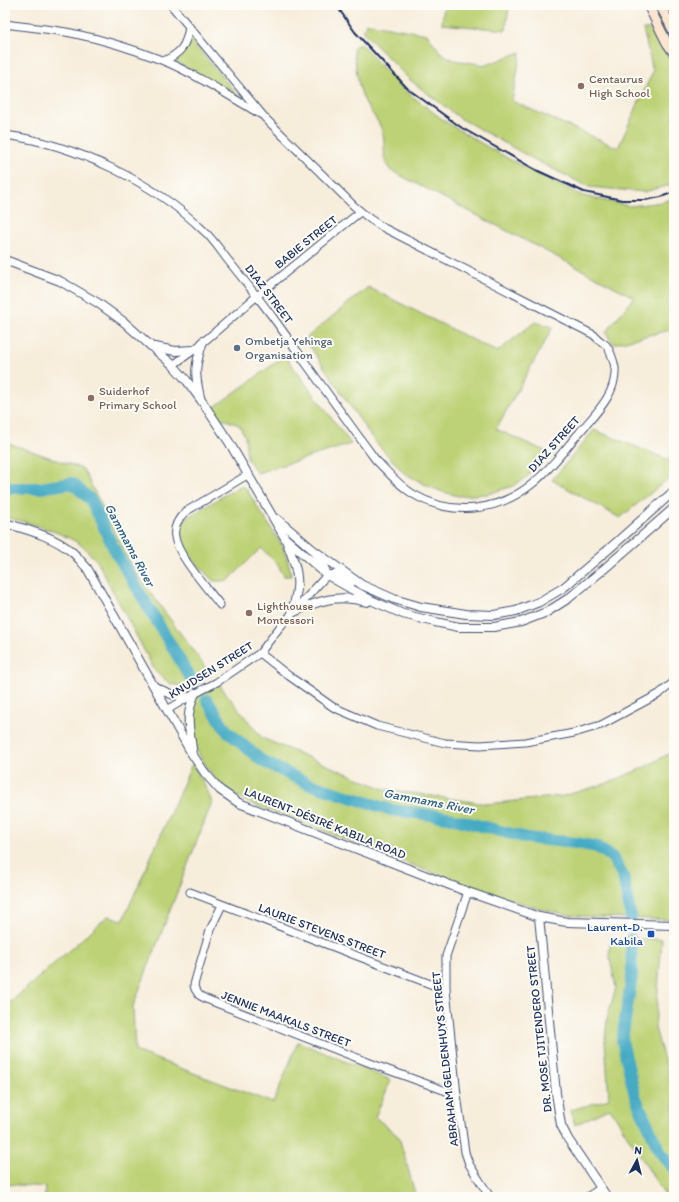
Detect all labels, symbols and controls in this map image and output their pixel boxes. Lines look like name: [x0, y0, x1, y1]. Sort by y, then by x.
place label: Centaurus High School: [589, 72, 650, 100]
marker: Centaurus High School: [576, 81, 586, 91]
street label: BABIE STREET: [272, 212, 340, 271]
street label: DIAZ STREET: [242, 262, 296, 327]
place label: Ombetja Yehinga Organisation: [245, 334, 333, 362]
marker: Ombetja Yehinga Organisation: [232, 343, 242, 353]
place label: Suiderhof Primary School: [99, 384, 177, 412]
marker: Suiderhof Primary School: [86, 393, 96, 403]
street label: DIAZ STREET: [525, 413, 583, 475]
water label: Gammams River: [102, 501, 159, 591]
place label: Lighthouse Montessori: [257, 599, 314, 627]
marker: Lighthouse Montessori: [244, 608, 254, 618]
street label: KNUDSEN STREET: [166, 638, 256, 702]
street label: LAURENT-DÉSIRÉ KABILA ROAD: [242, 784, 408, 862]
water label: Gammams River: [383, 785, 477, 817]
street label: LAURIE STEVENS STREET: [256, 900, 388, 962]
place label: Laurent-D. Kabila: [587, 920, 644, 948]
marker: Laurent-D. Kabila: [646, 929, 656, 939]
street label: DR. MOSE TJITENDERO STREET: [523, 945, 555, 1113]
street label: ABRAHAM GELDENHUYS STREET: [429, 971, 461, 1147]
street label: JENNIE MAAKALS STREET: [219, 988, 353, 1050]
north arrow: [617, 1140, 657, 1180]
text: N: [634, 1144, 643, 1157]

